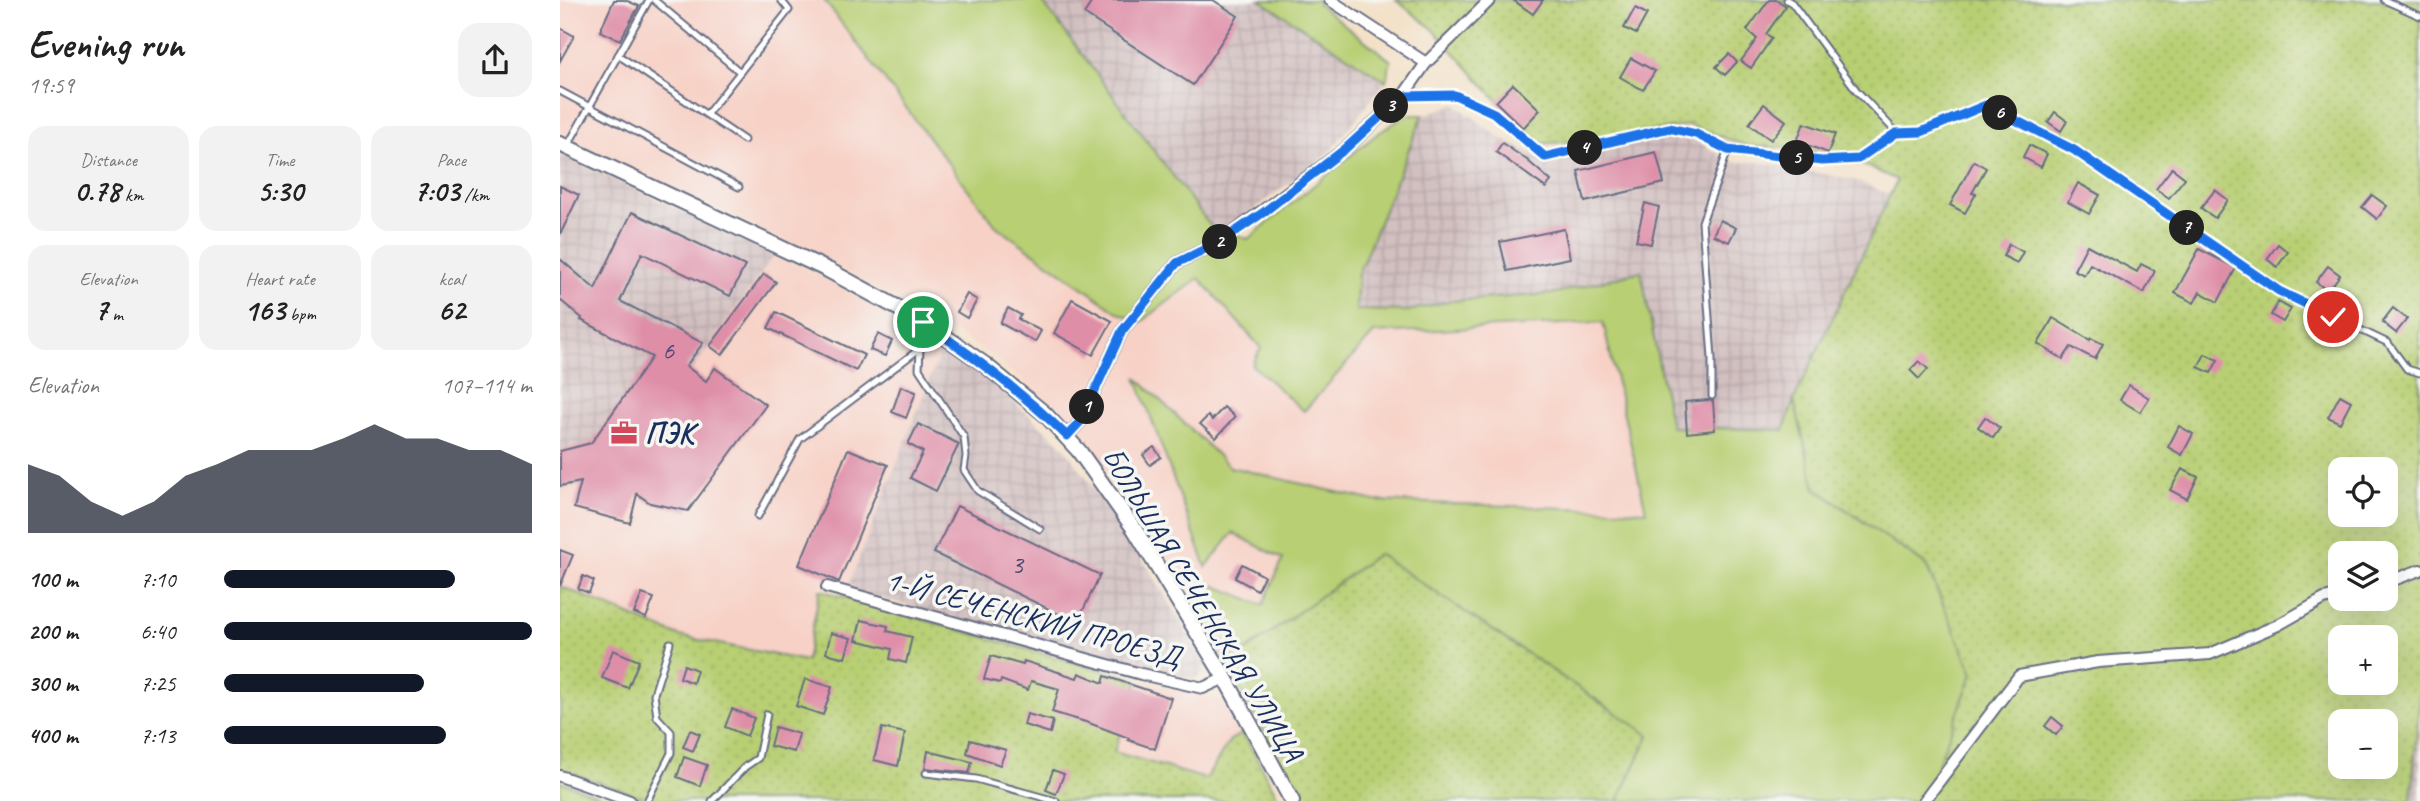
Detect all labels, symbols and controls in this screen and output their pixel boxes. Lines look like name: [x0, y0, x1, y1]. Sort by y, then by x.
text: Evening run: [28, 21, 184, 68]
button: share: [458, 23, 532, 97]
text: 19:59: [28, 71, 74, 100]
pin: 3: [1374, 88, 1408, 124]
text: 3: [1386, 93, 1395, 117]
pin: 6: [1982, 96, 2018, 130]
text: 6: [1995, 100, 2004, 124]
pin: 4: [1567, 130, 1602, 166]
text: 4: [1580, 135, 1589, 159]
pin: 5: [1780, 140, 1814, 176]
text: 5: [1792, 145, 1801, 169]
text: Distance: [80, 148, 137, 172]
text: Time: [265, 148, 295, 172]
text: Pace: [437, 148, 466, 172]
text: 0.78: [74, 172, 120, 210]
text: 5:30: [257, 172, 303, 210]
text: 7:03: [413, 172, 460, 210]
text: km: [120, 183, 143, 207]
text: /km: [460, 183, 489, 207]
pin: 7: [2170, 210, 2204, 246]
text: 7: [2182, 215, 2191, 239]
pin: 2: [1202, 224, 1238, 260]
text: 2: [1215, 229, 1224, 253]
text: Elevation: [79, 267, 138, 291]
text: Heart rate: [245, 267, 315, 291]
text: kcal: [439, 267, 464, 291]
pin: [2303, 287, 2363, 347]
text: 7: [94, 291, 108, 329]
text: 163: [244, 291, 285, 329]
text: 62: [438, 291, 465, 329]
pin: [893, 292, 953, 352]
icon: check: [2314, 298, 2352, 336]
text: m: [108, 302, 123, 326]
text: bpm: [285, 302, 316, 326]
icon: arrive: [904, 303, 942, 341]
house number: 6: [662, 334, 675, 367]
text: Elevation: [28, 371, 99, 400]
text: 107–114 m: [441, 371, 532, 400]
pin: 1: [1070, 390, 1104, 424]
text: 1: [1082, 394, 1091, 418]
place label: ПЭК: [645, 414, 699, 452]
office icon: ПЭК: [609, 418, 639, 448]
street label: БОЛЬШАЯ СЕЧЕНСКАЯ УЛИЦА: [1094, 440, 1313, 770]
map controls: [2328, 457, 2398, 779]
button: locate: [2328, 457, 2398, 527]
button: layers: [2328, 541, 2398, 611]
house number: 3: [1011, 548, 1025, 581]
street label: 1-Й СЕЧЕНСКИЙ ПРОЕЗД: [882, 560, 1187, 676]
text: 100 m: [28, 565, 78, 594]
text: 7:10: [140, 565, 176, 594]
text: 200 m: [28, 617, 78, 646]
text: 6:40: [140, 617, 176, 646]
button: +: [2328, 625, 2398, 695]
text: 300 m: [28, 669, 78, 698]
text: 7:25: [140, 669, 176, 698]
button: −: [2328, 709, 2398, 779]
text: 400 m: [28, 721, 78, 750]
text: 7:13: [140, 721, 176, 750]

